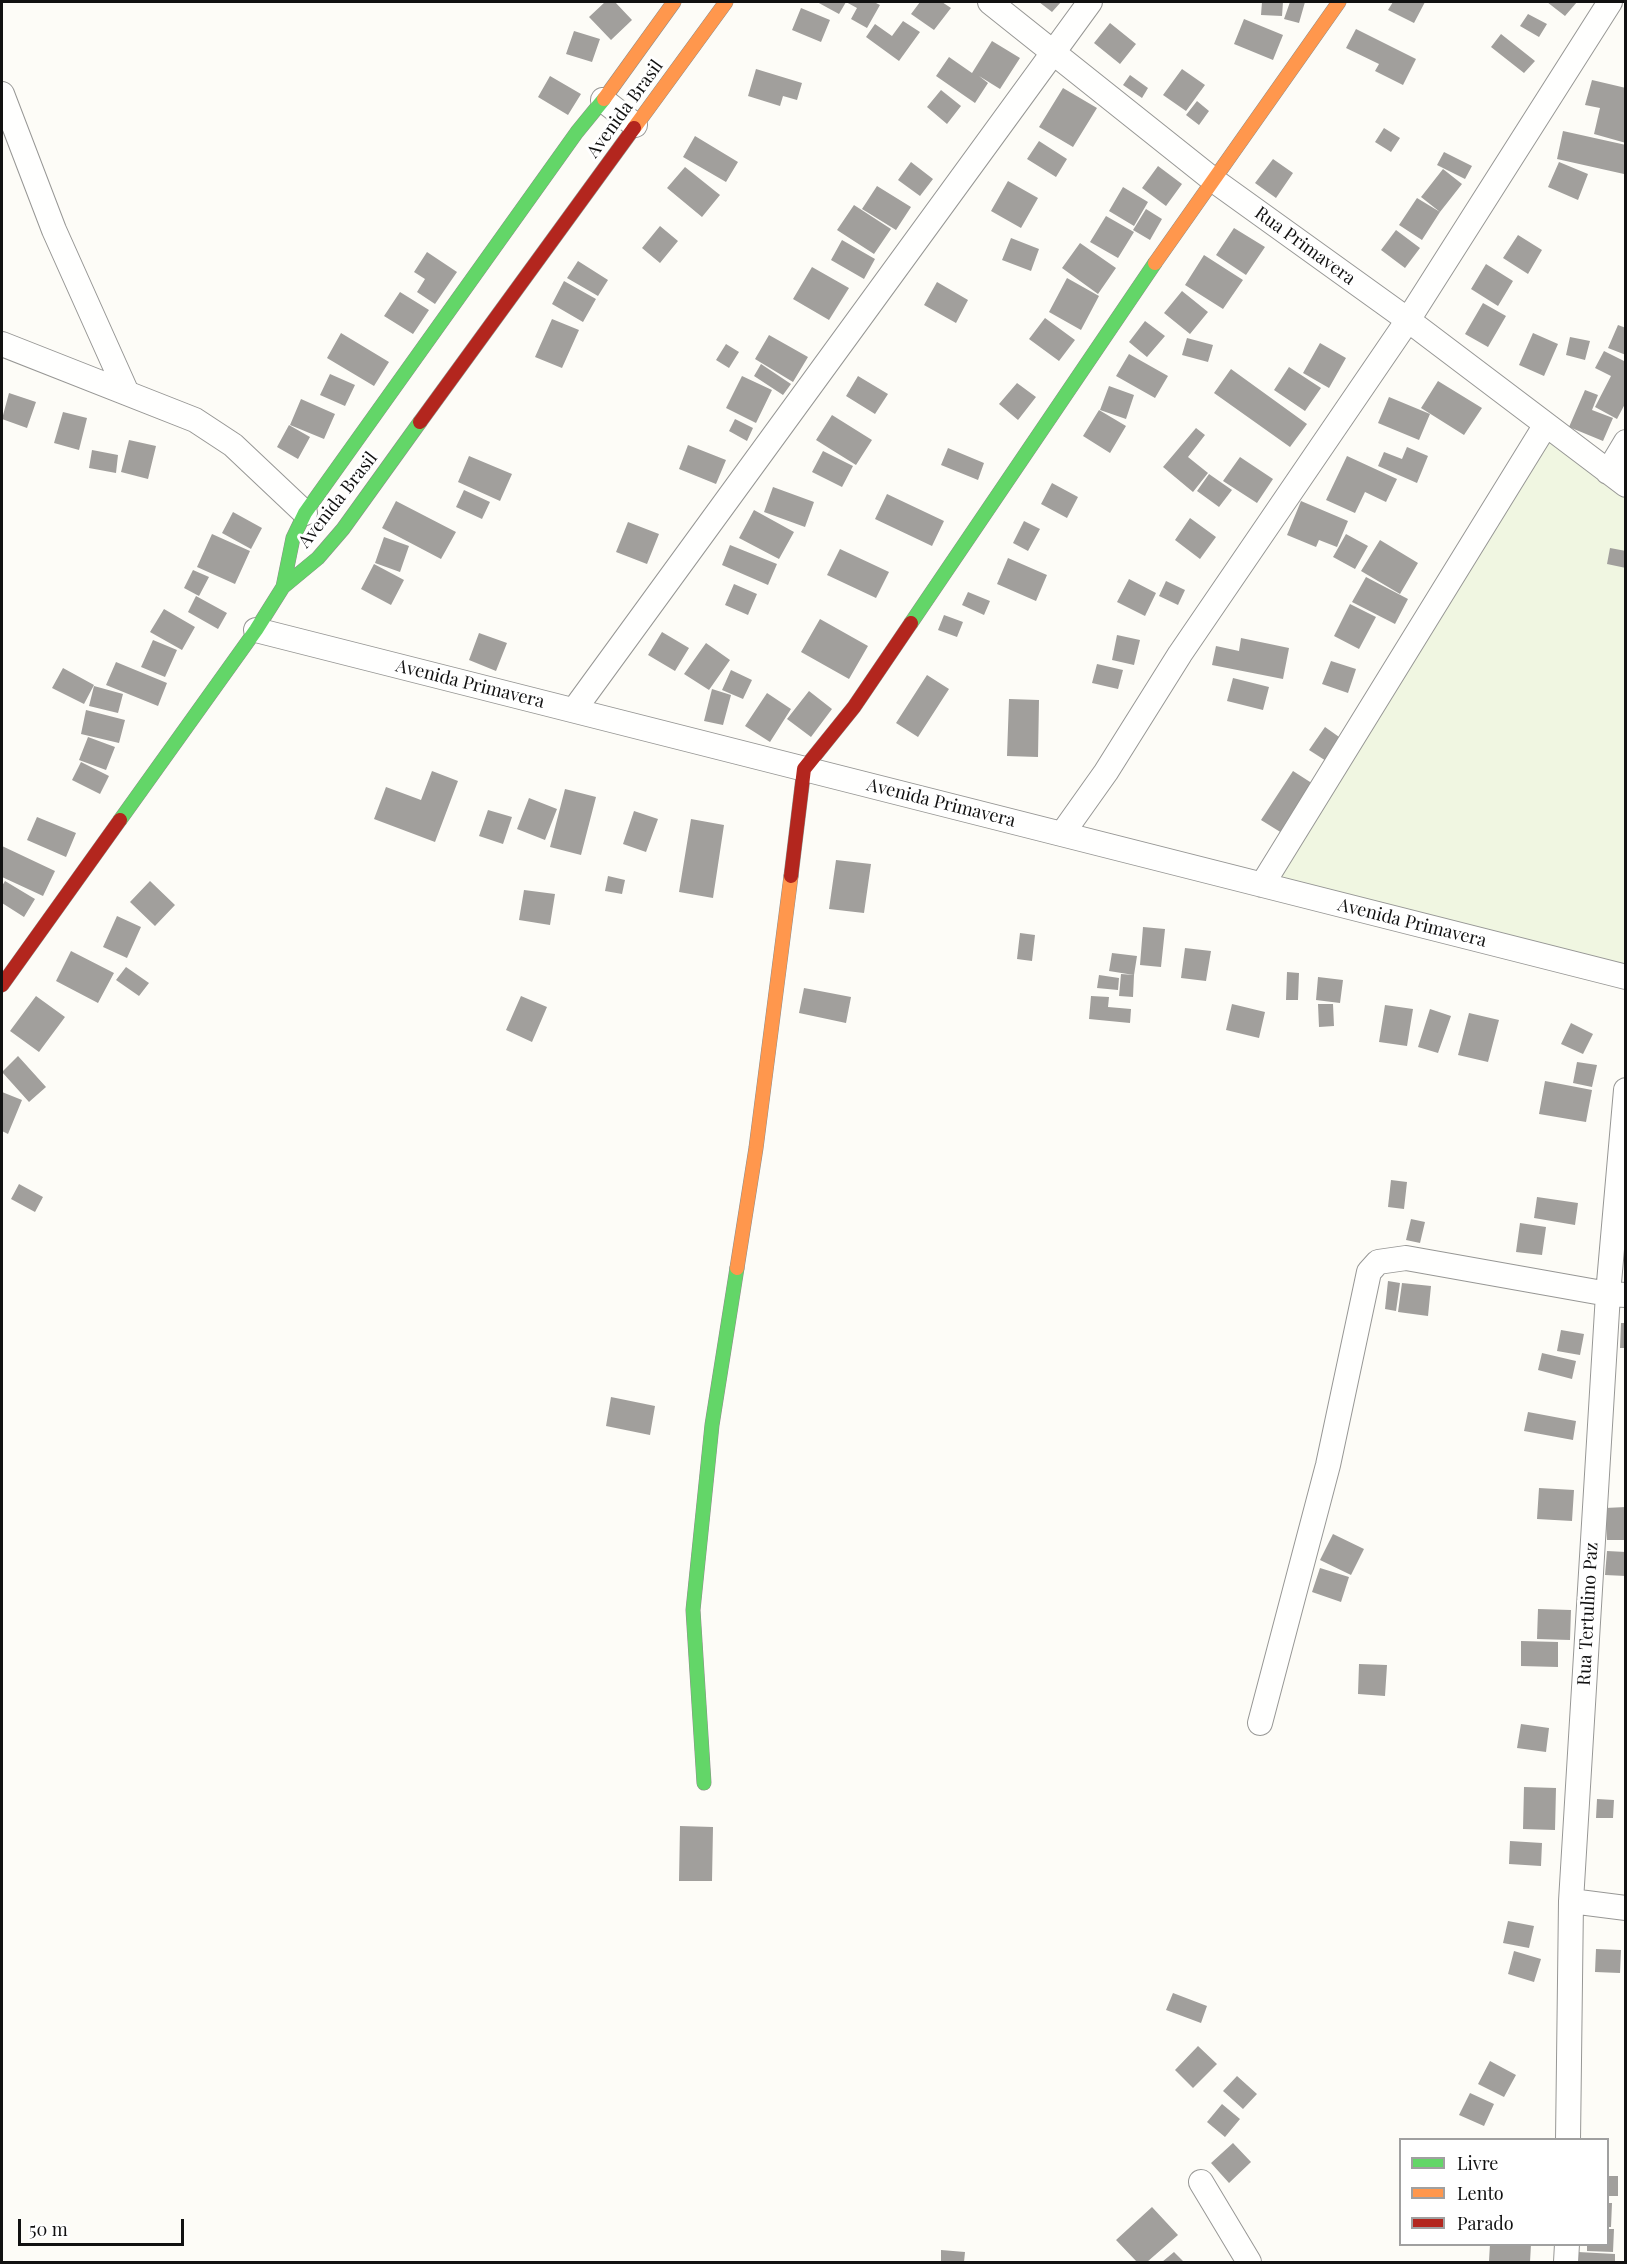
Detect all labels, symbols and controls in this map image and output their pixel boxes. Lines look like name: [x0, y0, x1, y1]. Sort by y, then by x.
street label: Avenida Brasil: [582, 56, 668, 162]
street label: Rua Primavera: [1251, 202, 1359, 290]
street label: Avenida Brasil: [294, 448, 382, 552]
street label: Avenida Primavera: [393, 655, 547, 713]
street label: Avenida Primavera: [864, 774, 1018, 832]
street label: Avenida Primavera: [1335, 894, 1489, 952]
street label: Rua Tertulino Paz: [1573, 1542, 1603, 1686]
legend: [1399, 2138, 1609, 2246]
text: Livre: [1457, 2151, 1498, 2175]
text: Lento: [1457, 2181, 1504, 2205]
scale bar: [21, 2207, 188, 2245]
text: Parado: [1457, 2211, 1514, 2235]
text: 50 m: [29, 2217, 68, 2241]

